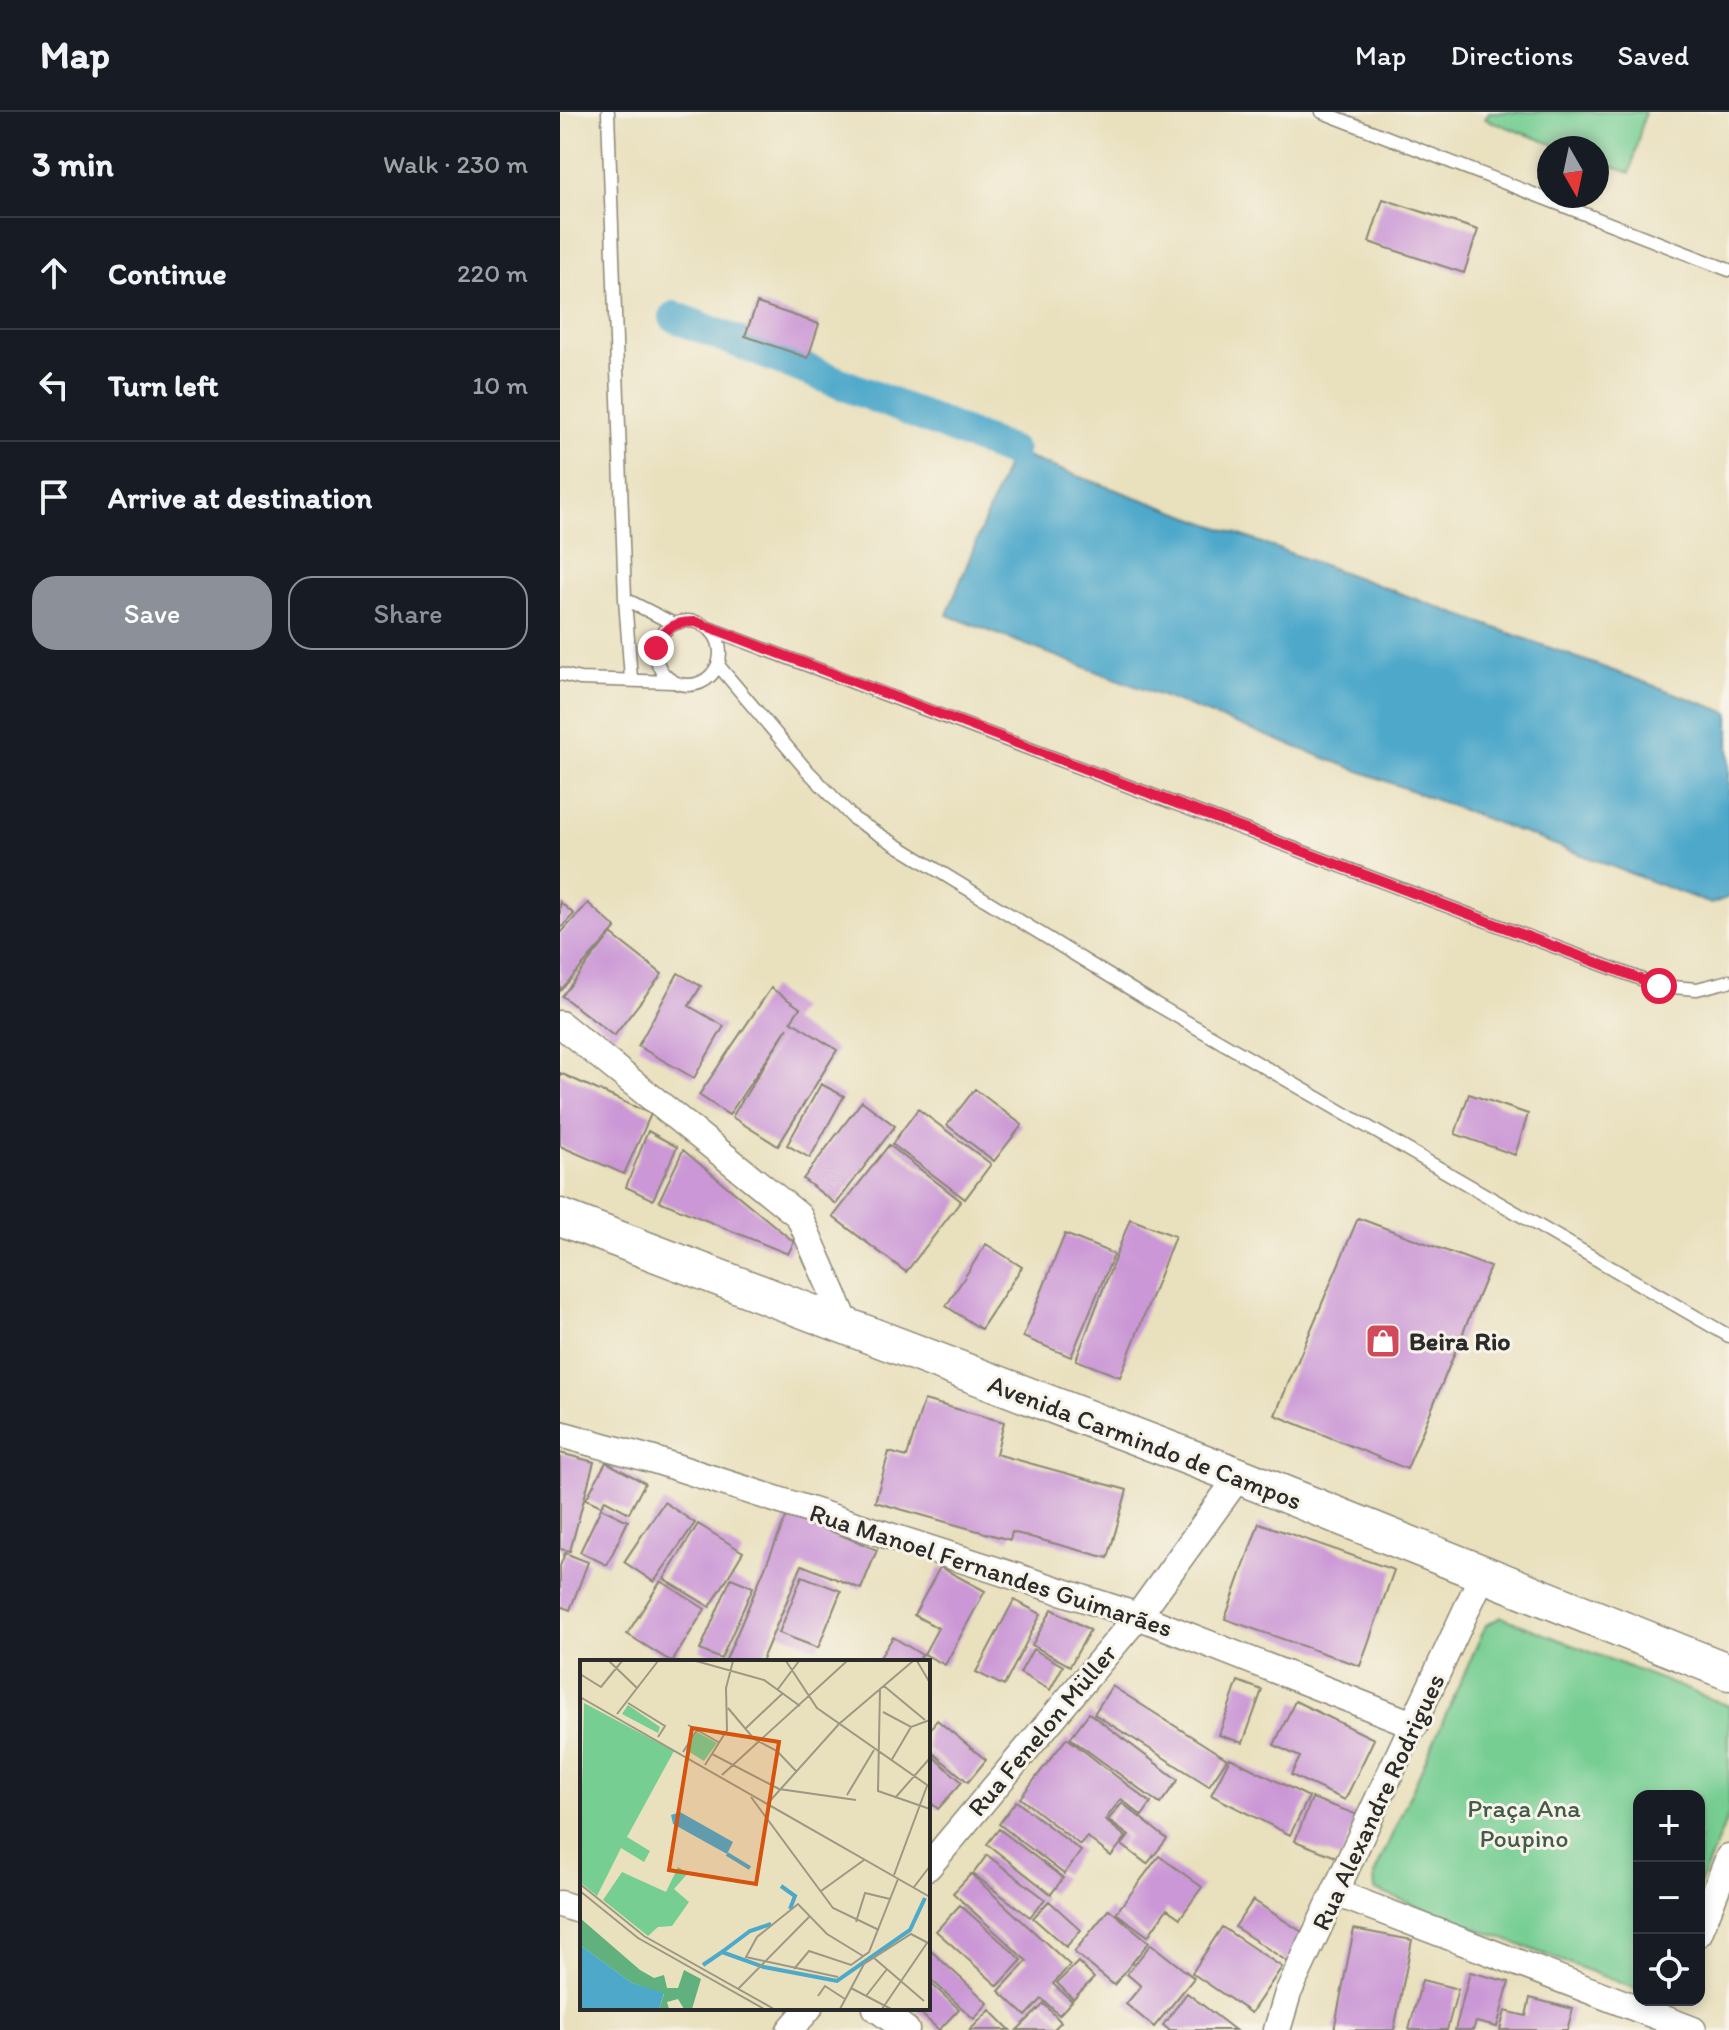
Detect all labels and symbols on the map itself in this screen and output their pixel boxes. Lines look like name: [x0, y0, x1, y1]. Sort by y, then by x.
north arrow: [1537, 136, 1609, 208]
route end: [638, 630, 674, 666]
route start: [1641, 968, 1677, 1004]
shop icon: Beira Rio: [1364, 1322, 1402, 1360]
place label: Beira Rio: [1409, 1325, 1511, 1357]
street label: Avenida Carmindo de Campos: [984, 1367, 1306, 1517]
street label: Rua Manoel Fernandes Guimarães: [806, 1496, 1176, 1644]
street label: Rua Fenelon Müller: [961, 1637, 1124, 1823]
inset map: [580, 1660, 930, 2010]
street label: Rua Alexandre Rodrigues: [1304, 1668, 1452, 1936]
park label: Praça Ana Poupino: [1467, 1792, 1581, 1854]

